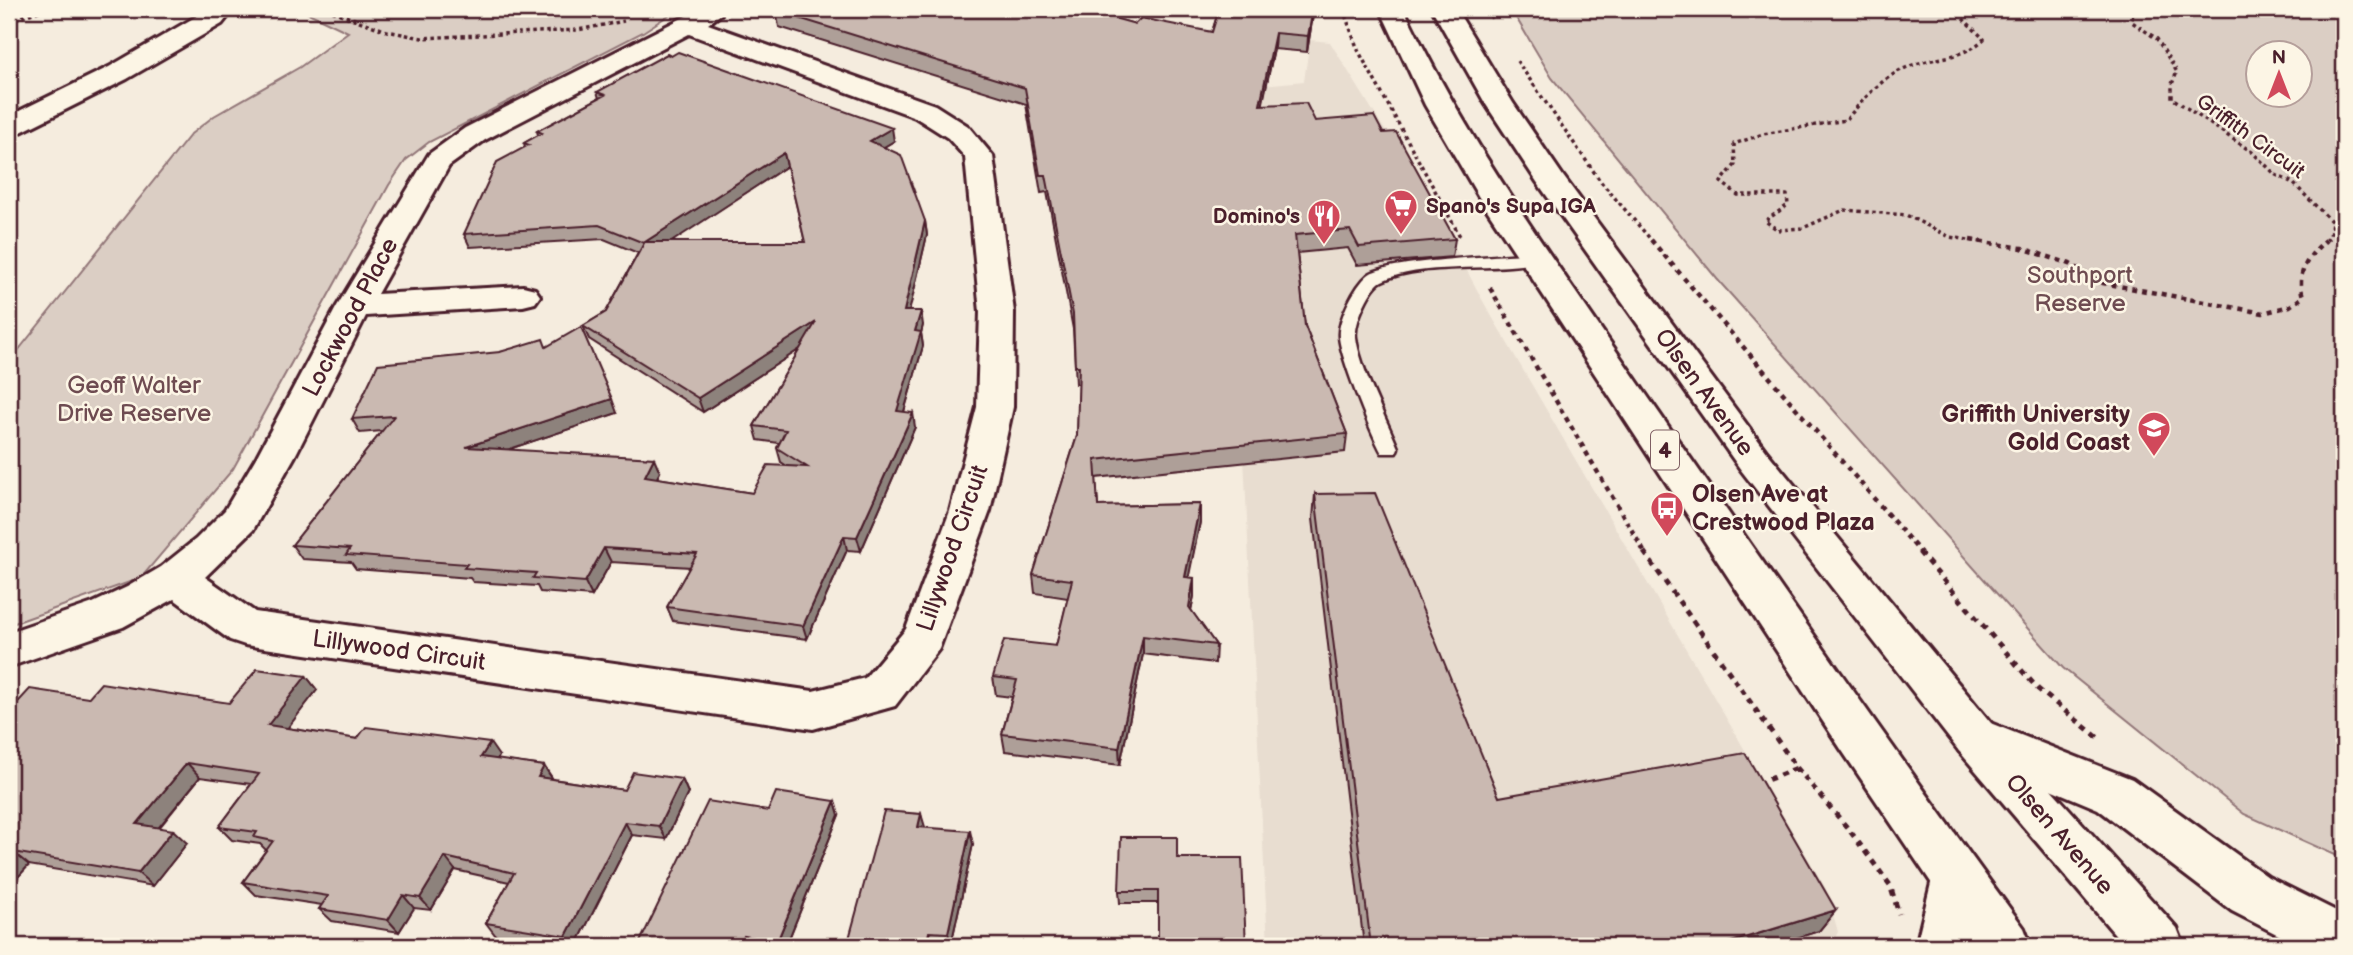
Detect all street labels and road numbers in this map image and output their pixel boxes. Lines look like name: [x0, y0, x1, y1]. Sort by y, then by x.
street label: Griffith Circuit: [2192, 89, 2310, 185]
street label: Lockwood Place: [296, 233, 404, 402]
street label: Olsen Avenue: [1649, 323, 1761, 462]
road number: 4: [1651, 431, 1679, 470]
street label: Lillywood Circuit: [910, 460, 995, 635]
street label: Lillywood Circuit: [311, 624, 488, 677]
street label: Olsen Avenue: [1999, 768, 2120, 901]

